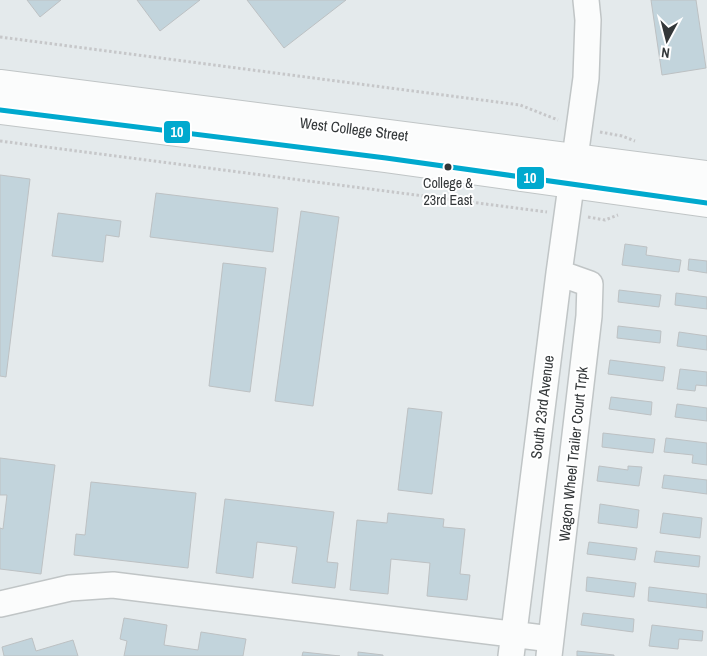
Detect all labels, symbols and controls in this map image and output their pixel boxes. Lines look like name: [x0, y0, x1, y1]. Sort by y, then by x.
north arrow: [642, 15, 692, 65]
text: N: [660, 43, 671, 62]
street label: West College Street: [299, 112, 410, 146]
line badge: 10: [163, 120, 191, 144]
text: 10: [171, 123, 183, 141]
marker: College & 23rd East: [443, 162, 453, 172]
line badge: 10: [516, 166, 545, 190]
text: 10: [524, 169, 536, 187]
place label: College & 23rd East: [423, 174, 473, 209]
street label: South 23rd Avenue: [525, 354, 559, 460]
street label: Wagon Wheel Trailer Court Trpk: [553, 365, 593, 543]

